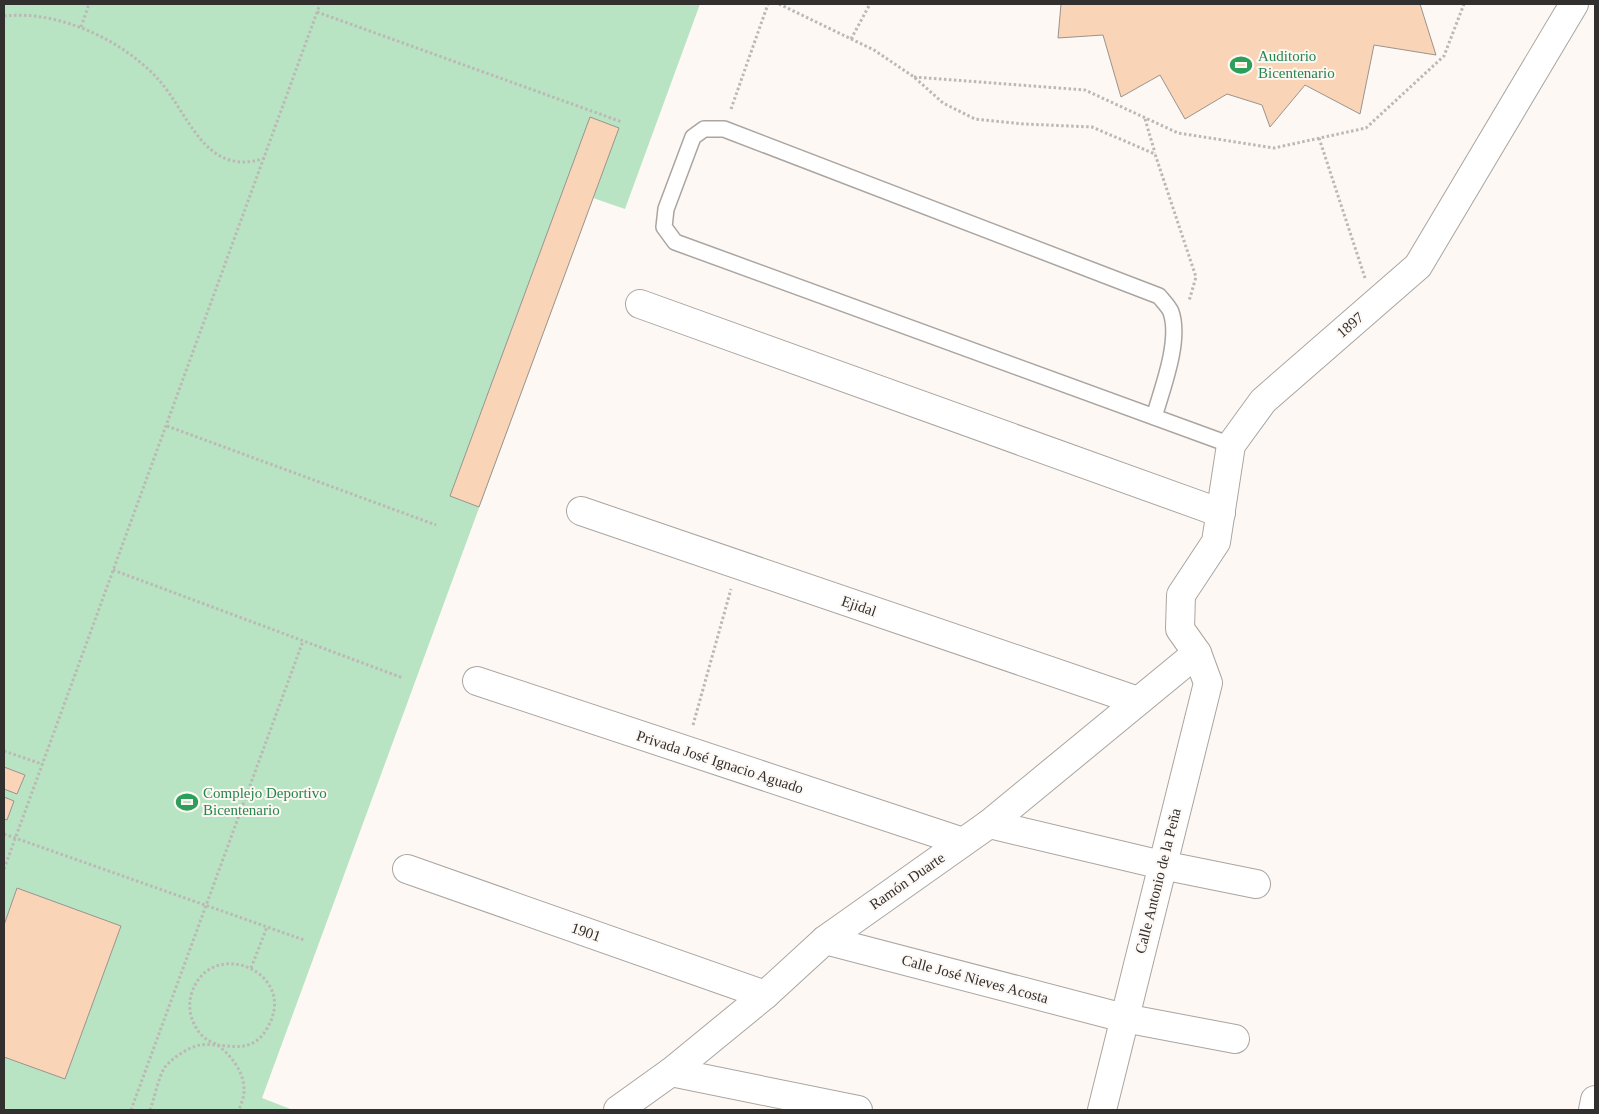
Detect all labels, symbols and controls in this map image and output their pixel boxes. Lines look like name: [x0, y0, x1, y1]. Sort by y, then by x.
place label: Auditorio Bicentenario: [1258, 48, 1335, 81]
sports icon: Auditorio Bicentenario: [1228, 52, 1254, 78]
street label: 1897: [1333, 309, 1367, 341]
street label: Ejidal: [839, 593, 879, 619]
street label: Privada José Ignacio Aguado: [635, 727, 805, 797]
place label: Complejo Deportivo Bicentenario: [203, 785, 327, 818]
sports icon: Complejo Deportivo Bicentenario: [174, 789, 200, 815]
street label: Calle Antonio de la Peña: [1132, 806, 1184, 955]
street label: Ramón Duarte: [866, 849, 948, 913]
street label: 1901: [569, 920, 603, 944]
street label: Calle José Nieves Acosta: [900, 952, 1050, 1006]

